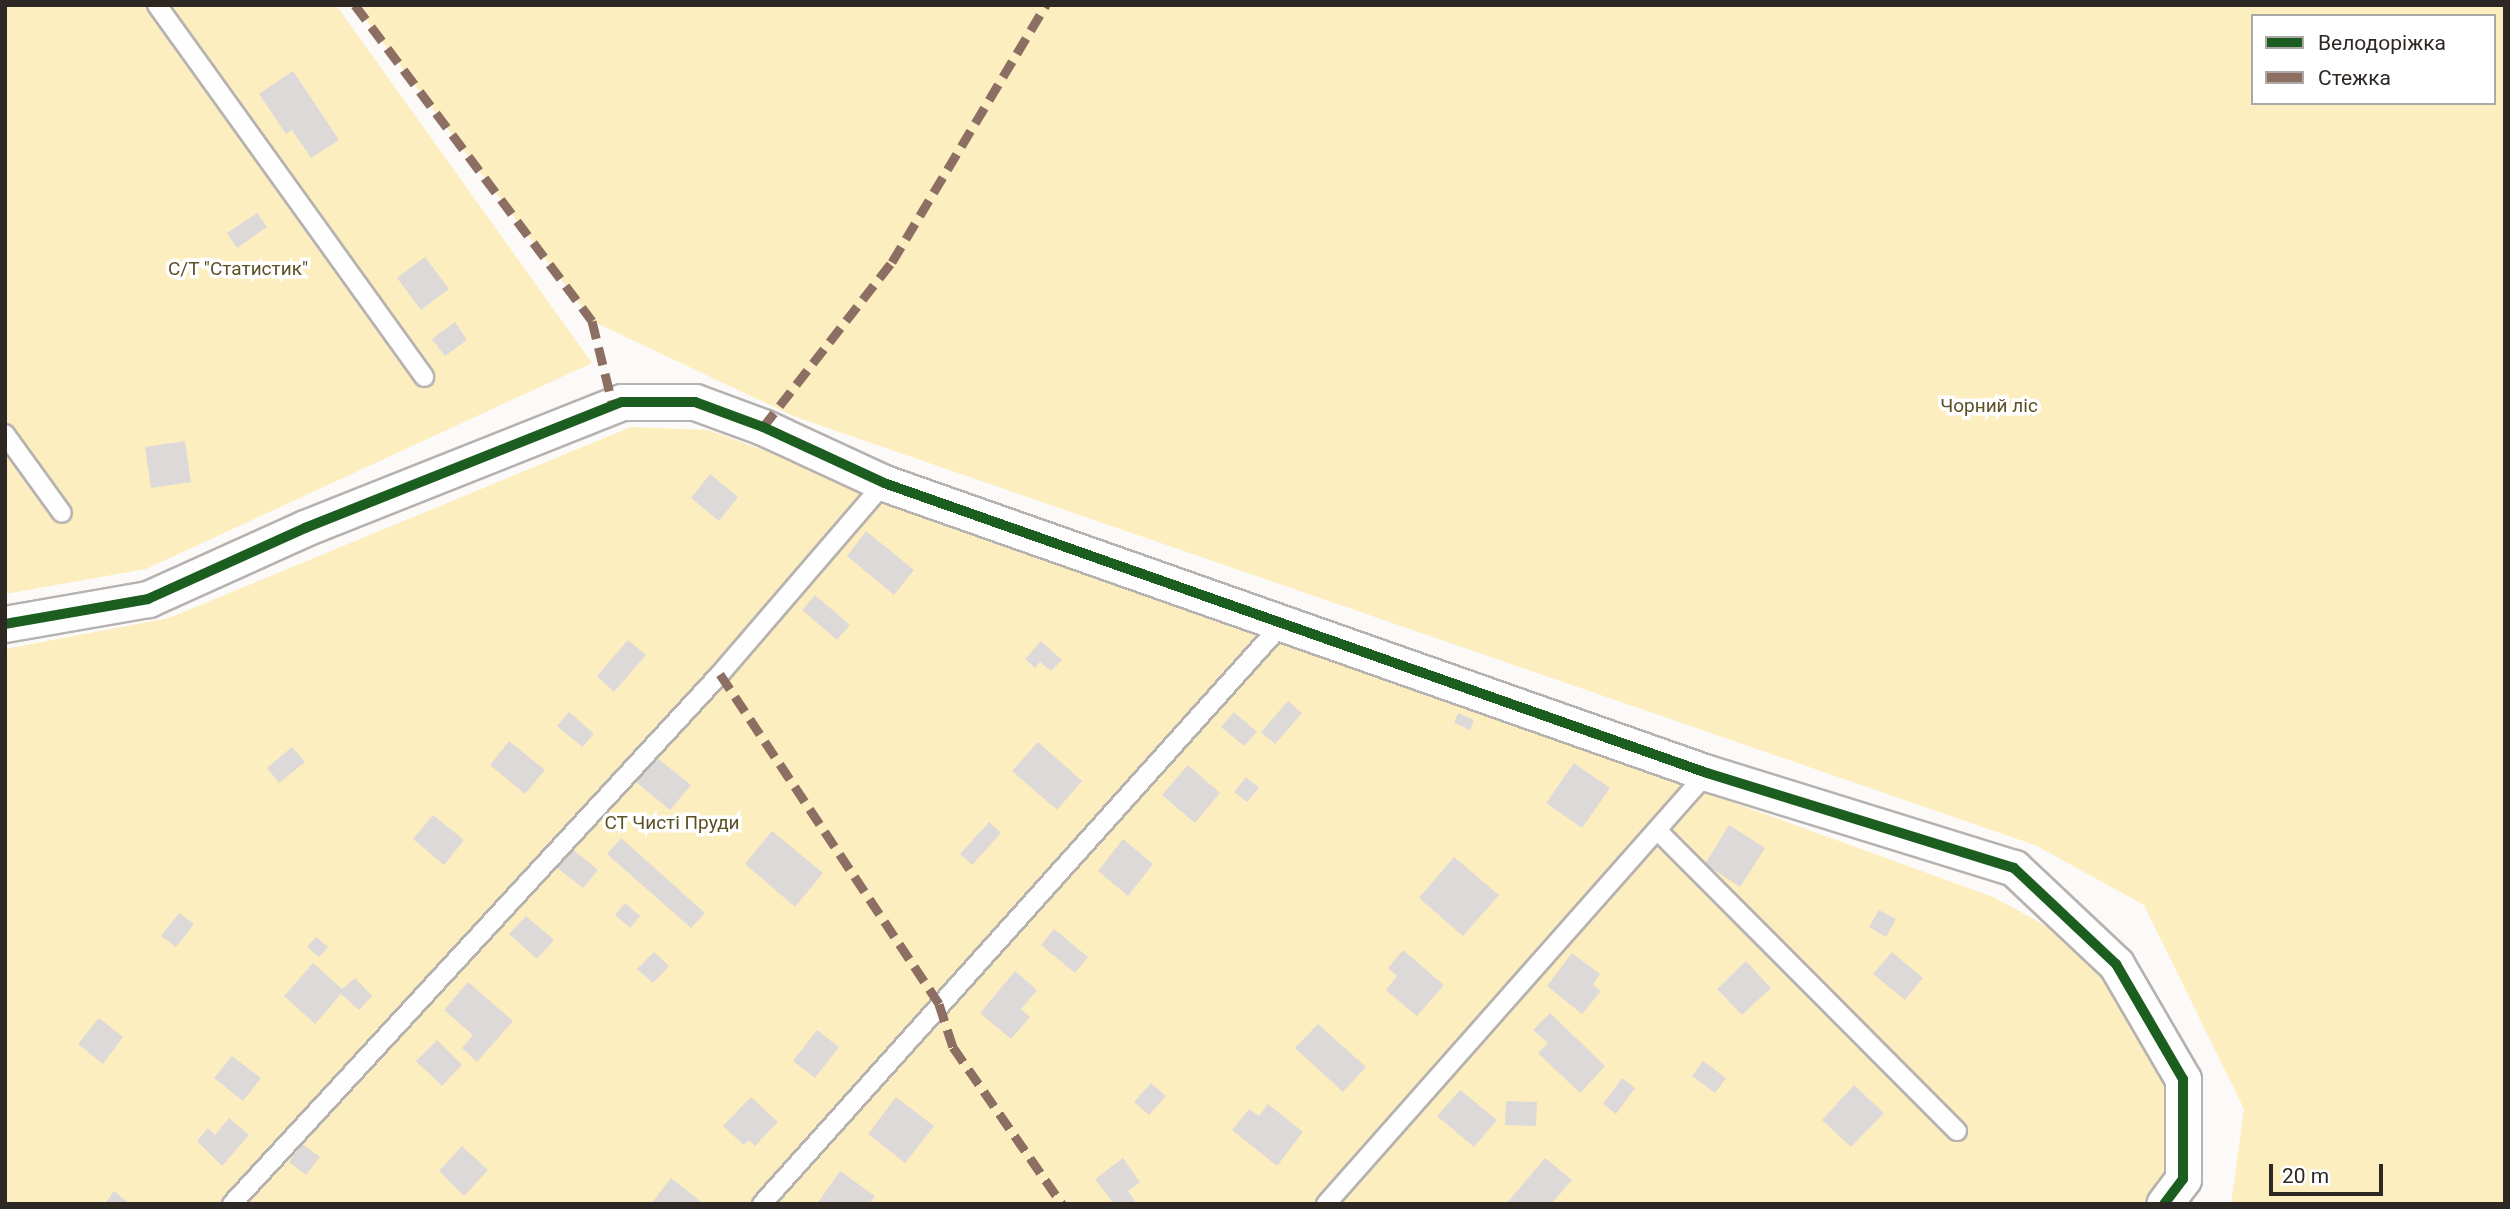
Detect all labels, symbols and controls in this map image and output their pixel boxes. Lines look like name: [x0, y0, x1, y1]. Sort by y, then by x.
legend: [2251, 14, 2496, 105]
text: Велодоріжка: [2318, 31, 2446, 55]
text: Стежка: [2318, 66, 2391, 90]
park label: С/Т "Статистик": [168, 258, 308, 280]
park label: Чорний ліс: [1940, 395, 2038, 417]
park label: СТ Чисті Пруди: [604, 812, 740, 834]
scale bar: [2272, 1150, 2386, 1194]
text: 20 m: [2282, 1164, 2329, 1188]

